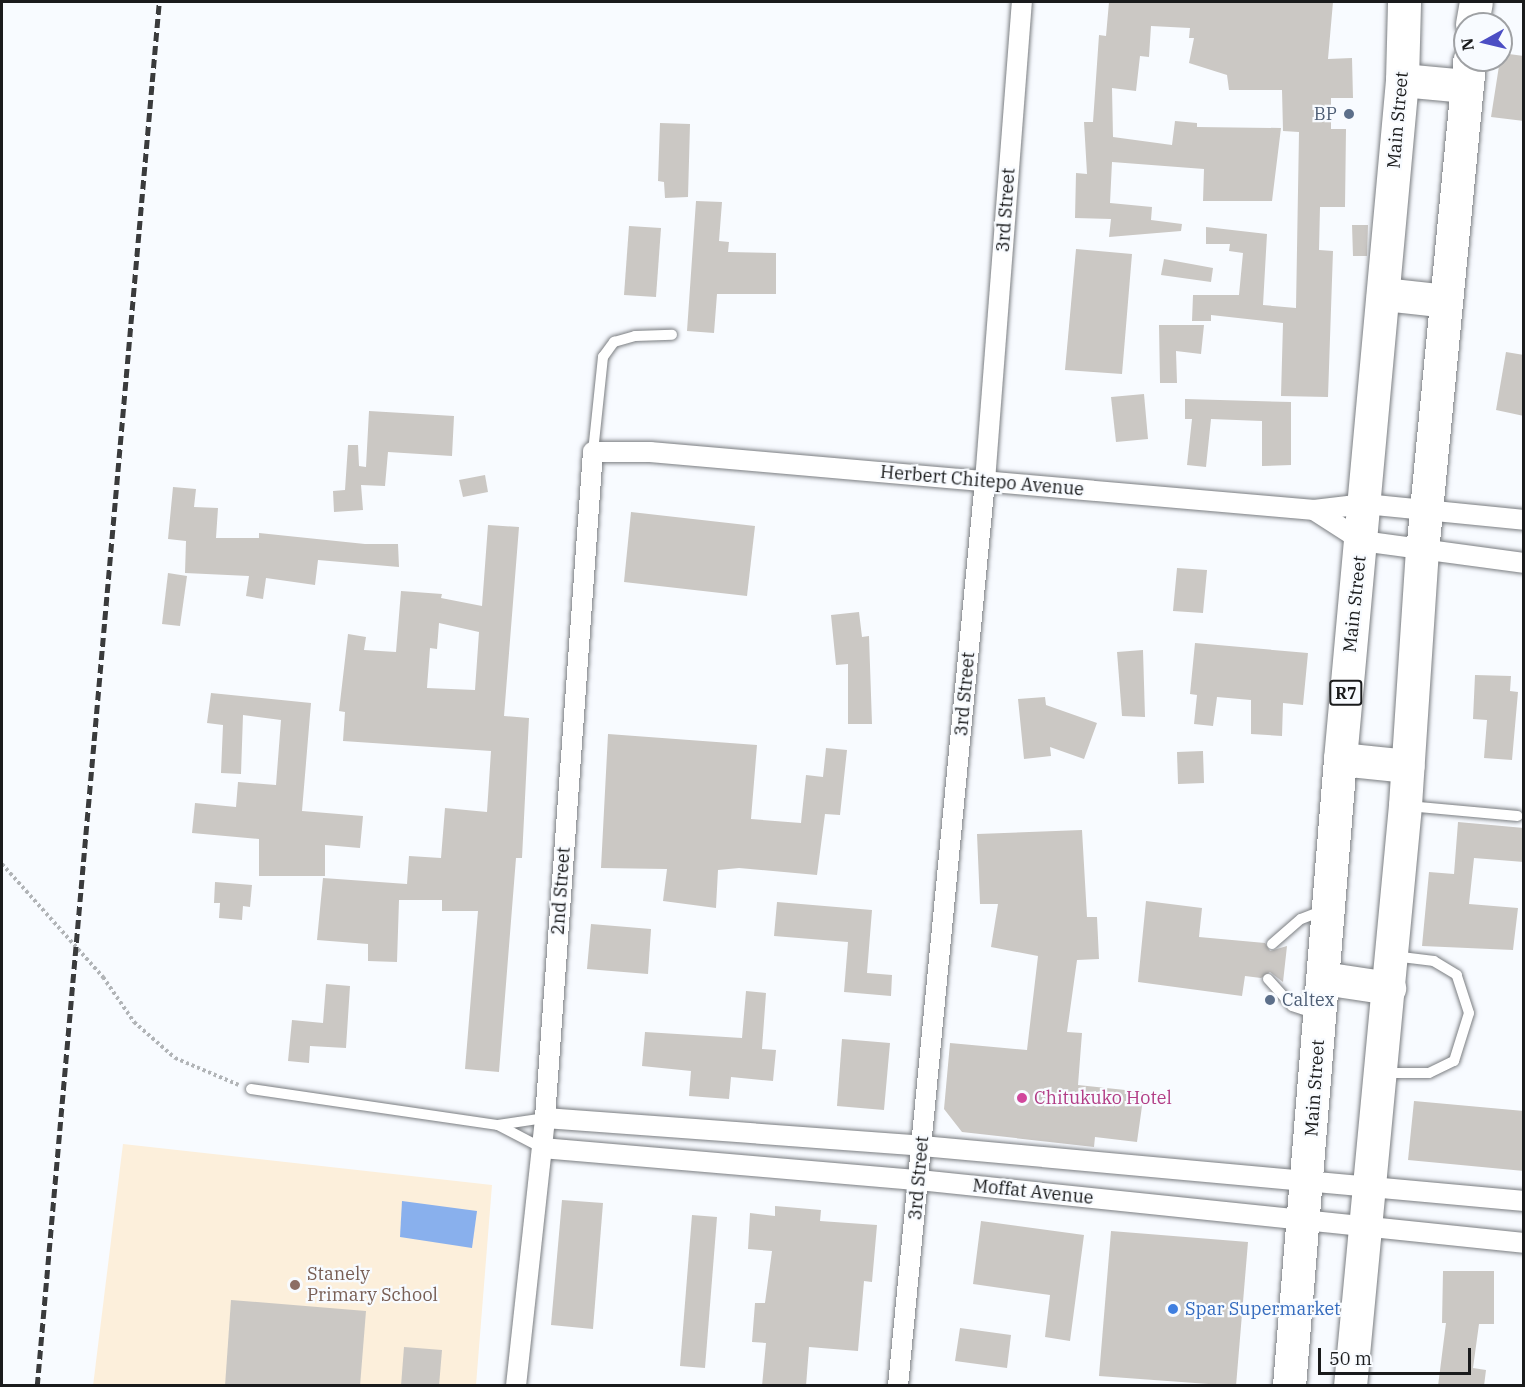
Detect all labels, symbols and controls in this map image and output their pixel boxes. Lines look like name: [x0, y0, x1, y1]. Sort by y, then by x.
north arrow: [1453, 12, 1513, 72]
text: N: [1456, 37, 1478, 52]
street label: Main Street: [1383, 71, 1413, 169]
place label: BP: [1314, 103, 1337, 125]
marker: BP: [1342, 107, 1356, 121]
street label: 3rd Street: [992, 167, 1020, 253]
street label: Herbert Chitepo Avenue: [879, 461, 1085, 501]
street label: Main Street: [1339, 554, 1371, 654]
street label: 3rd Street: [951, 651, 979, 737]
road number: R7: [1328, 680, 1364, 706]
street label: 2nd Street: [547, 846, 575, 936]
place label: Caltex: [1282, 989, 1335, 1011]
marker: Caltex: [1263, 993, 1277, 1007]
street label: Main Street: [1301, 1039, 1329, 1137]
place label: Chitukuko Hotel: [1034, 1087, 1172, 1109]
marker: Chitukuko Hotel: [1015, 1091, 1029, 1105]
street label: 3rd Street: [905, 1135, 933, 1221]
street label: Moffat Avenue: [971, 1175, 1095, 1209]
place label: Stanely Primary School: [307, 1264, 438, 1306]
marker: Stanely Primary School: [288, 1278, 302, 1292]
place label: Spar Supermarket: [1185, 1298, 1340, 1320]
marker: Spar Supermarket: [1166, 1302, 1180, 1316]
scale bar: [1321, 1336, 1474, 1374]
text: 50 m: [1329, 1347, 1372, 1370]

